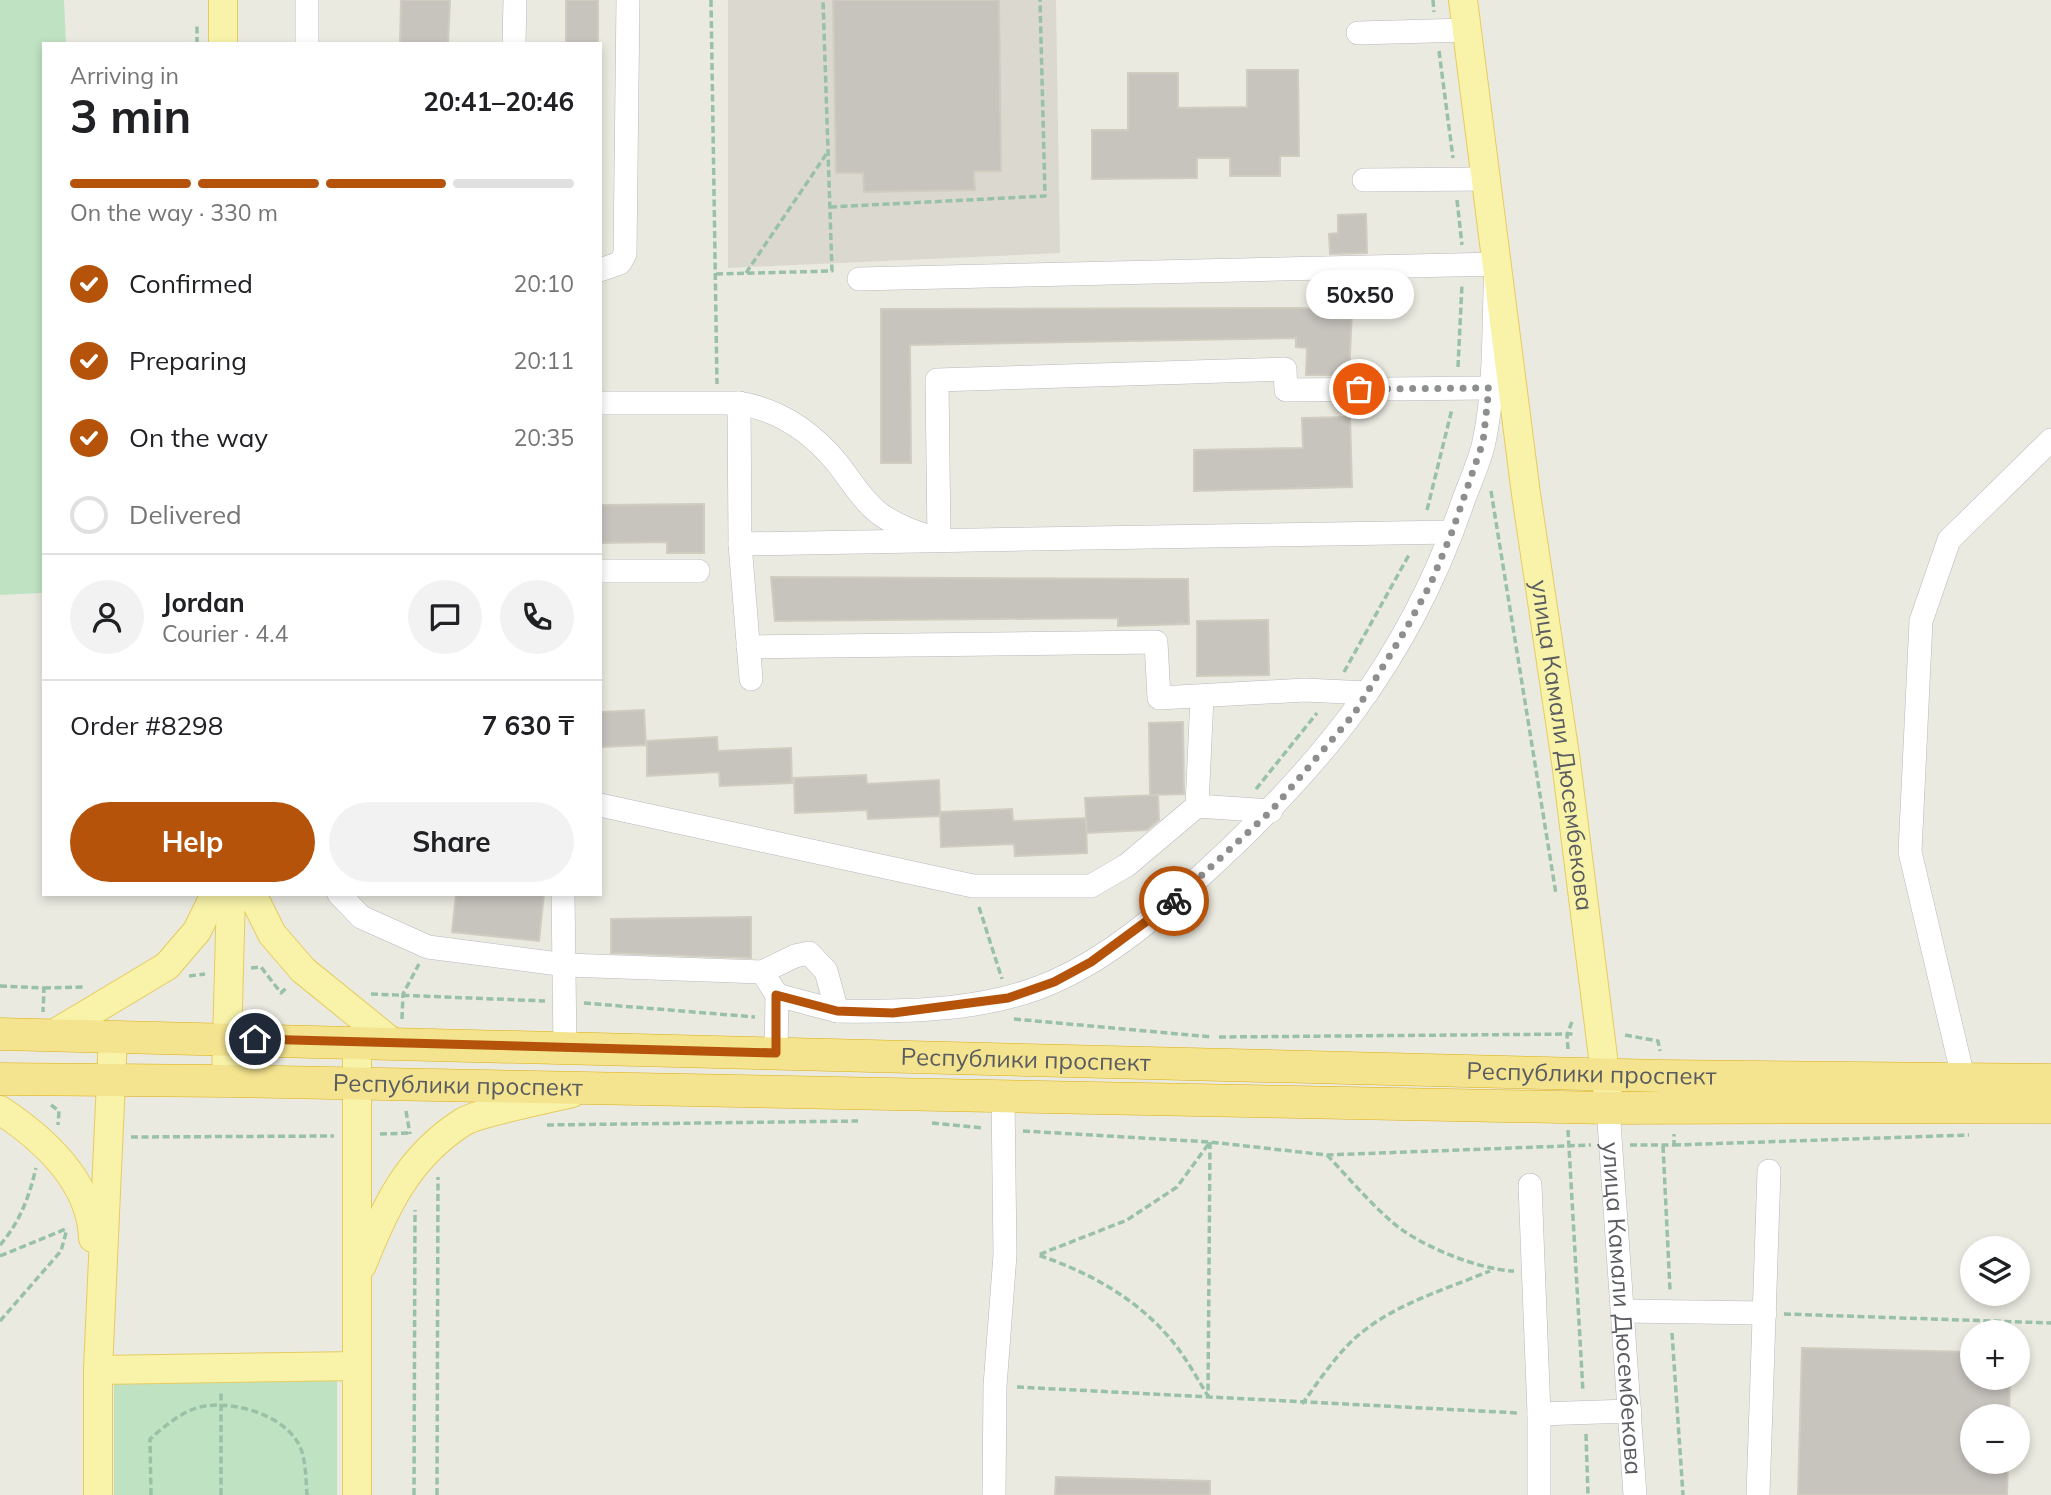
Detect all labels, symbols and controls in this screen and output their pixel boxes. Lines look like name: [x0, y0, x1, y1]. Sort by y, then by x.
text: Arriving in: [70, 61, 179, 90]
text: 20:41–20:46: [423, 85, 574, 118]
text: 3 min: [70, 87, 191, 145]
text: On the way · 330 m: [70, 198, 278, 227]
icon: check: [70, 265, 108, 303]
text: Confirmed: [129, 267, 253, 300]
text: 20:10: [514, 269, 574, 298]
callout: 50х50: [1305, 270, 1413, 319]
text: 50х50: [1326, 280, 1394, 309]
icon: check: [70, 342, 108, 380]
text: Preparing: [129, 344, 247, 377]
text: 20:11: [514, 346, 574, 375]
pin: [1329, 359, 1389, 419]
icon: bag: [1340, 370, 1378, 408]
icon: check: [70, 419, 108, 457]
text: On the way: [129, 421, 268, 454]
text: 20:35: [514, 423, 574, 452]
text: Delivered: [129, 498, 242, 531]
street label: улица Камали Дюсембекова: [1525, 578, 1601, 913]
button: person: [70, 580, 144, 654]
button: chat: [408, 580, 482, 654]
button: phone: [500, 580, 574, 654]
text: Jordan: [162, 586, 245, 619]
text: Courier · 4.4: [162, 619, 288, 648]
text: Order #8298: [70, 709, 223, 742]
text: 7 630 ₸: [482, 709, 574, 742]
button: Help: [70, 802, 315, 882]
button: Share: [329, 802, 574, 882]
courier: [1139, 866, 1209, 936]
icon: bike: [1155, 882, 1193, 920]
pin: [225, 1009, 285, 1069]
icon: home: [236, 1020, 274, 1058]
street label: Республики проспект: [900, 1041, 1151, 1077]
street label: Республики проспект: [1466, 1055, 1717, 1091]
street label: Республики проспект: [333, 1067, 583, 1102]
street label: улица Камали Дюсембекова: [1596, 1141, 1650, 1476]
map controls: [1960, 1236, 2030, 1474]
button: layers: [1960, 1236, 2030, 1306]
button: +: [1960, 1320, 2030, 1390]
button: −: [1960, 1404, 2030, 1474]

